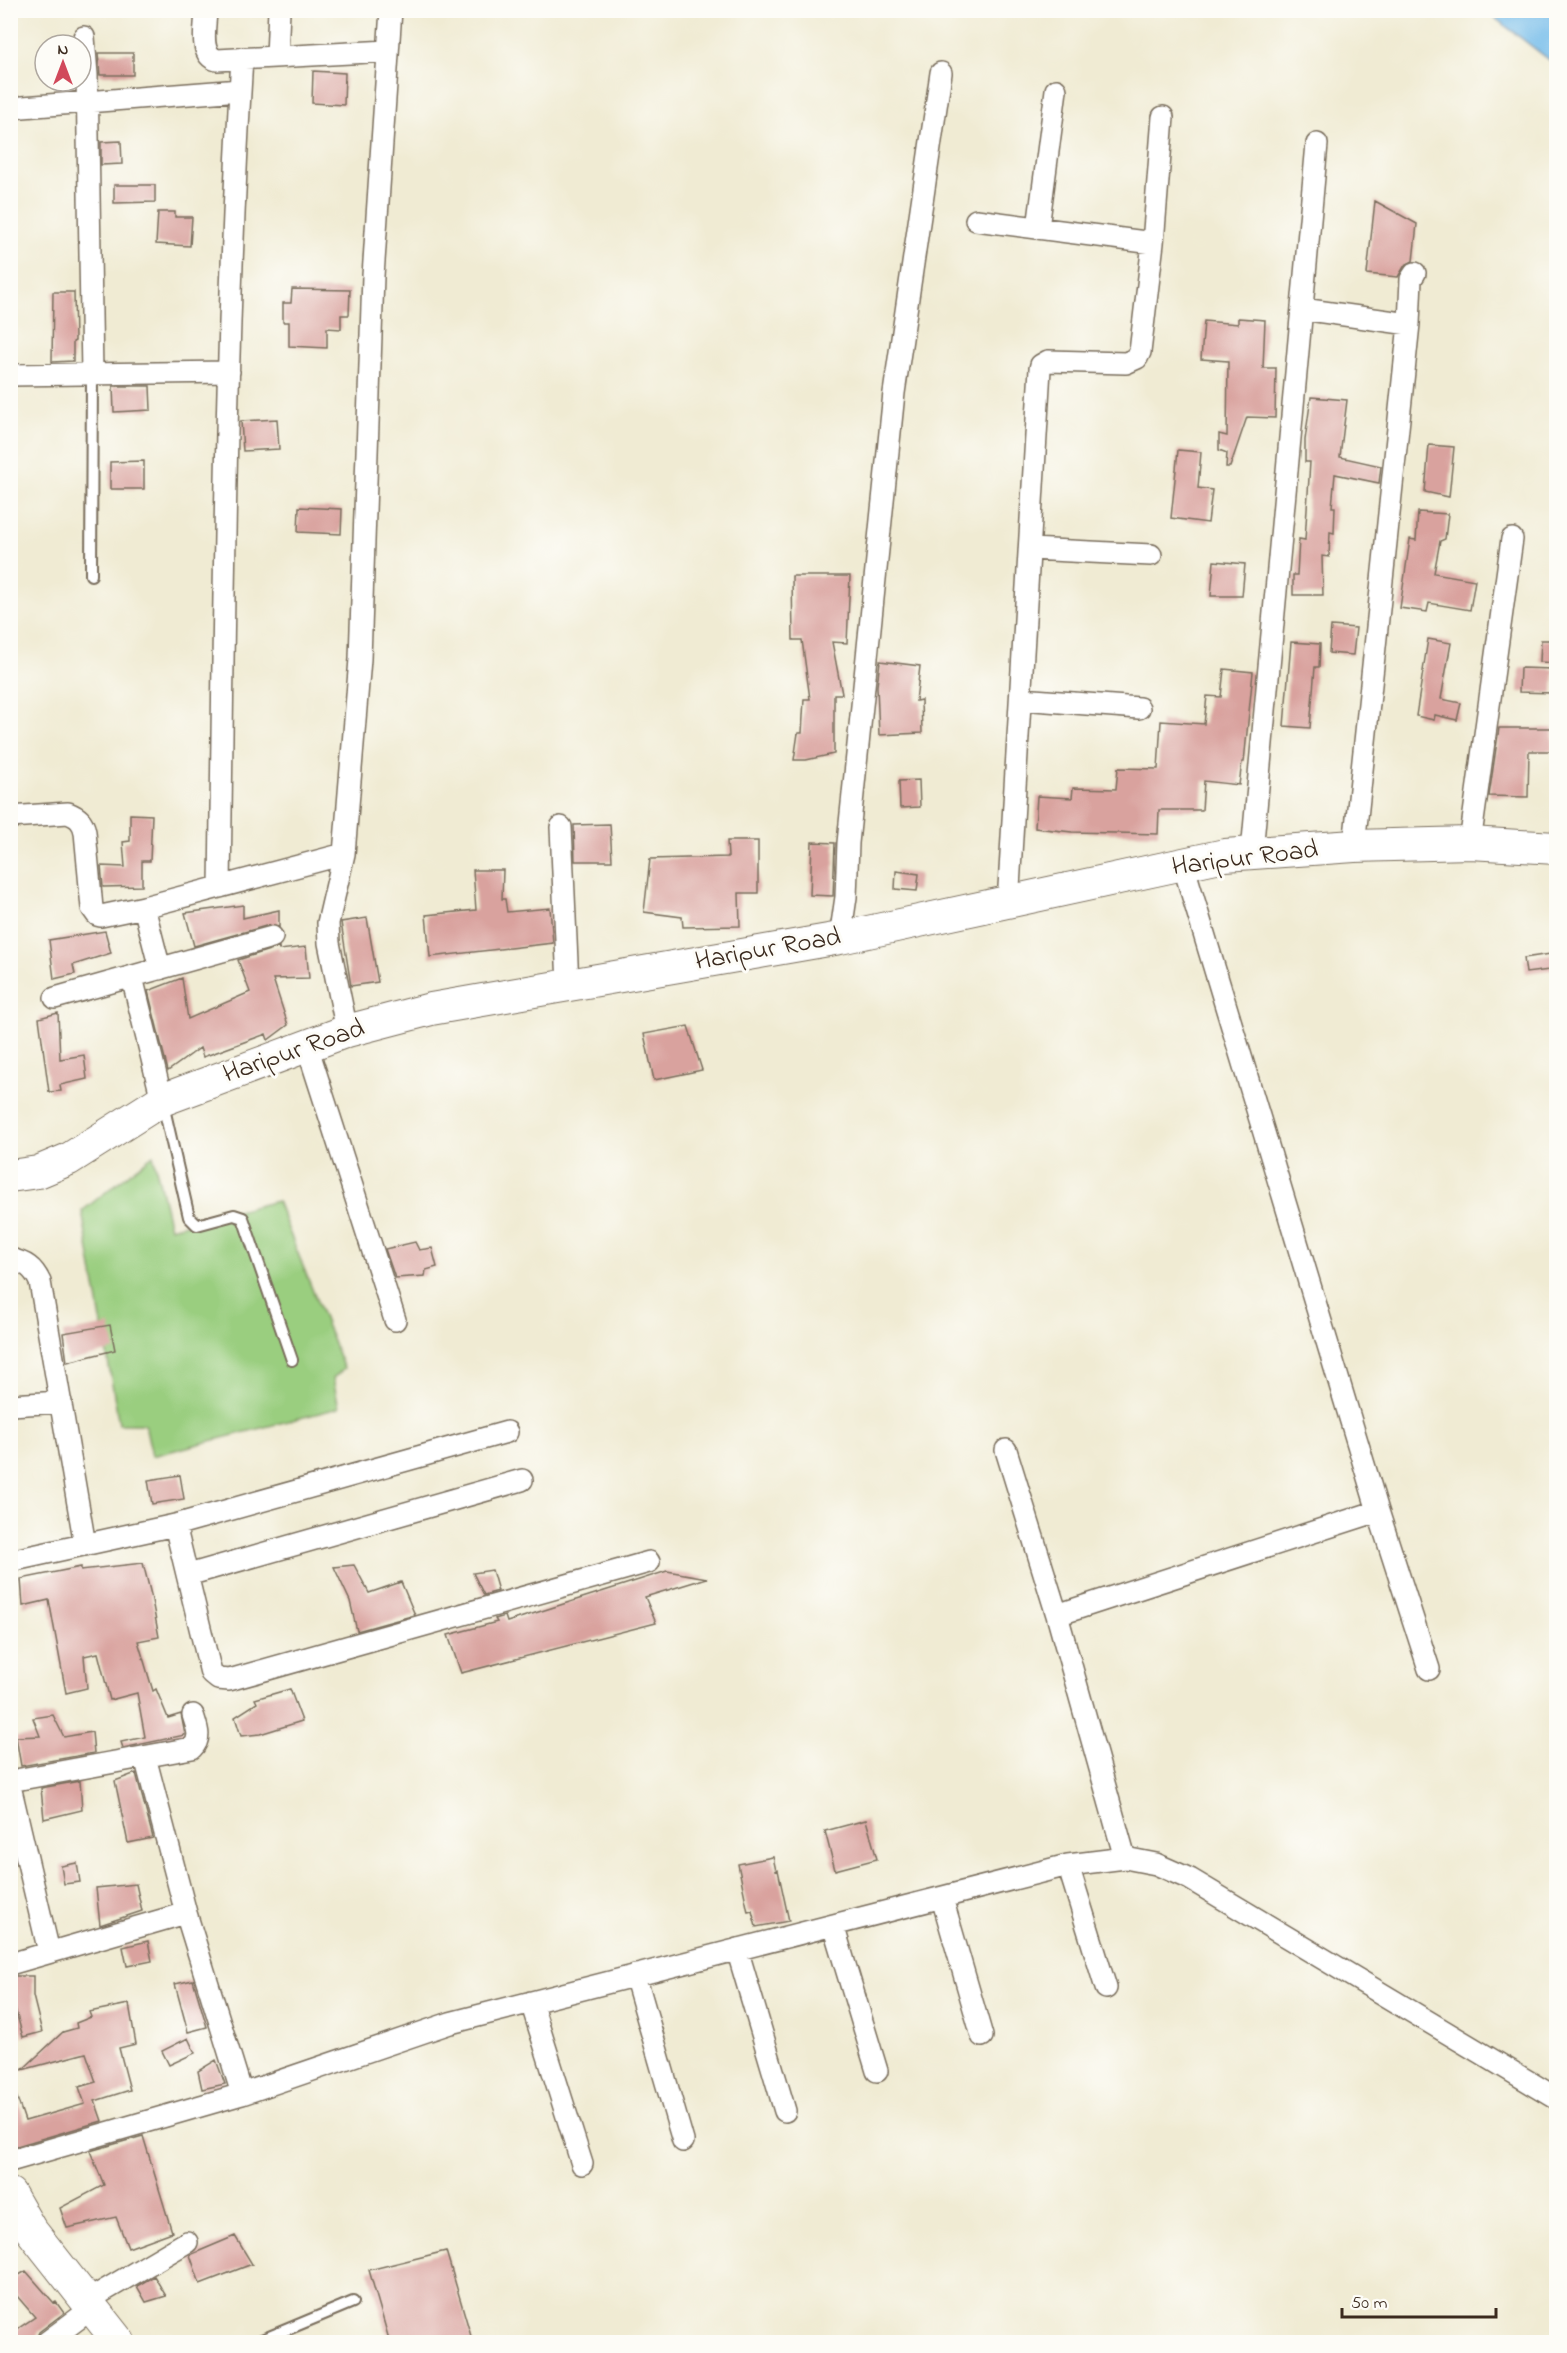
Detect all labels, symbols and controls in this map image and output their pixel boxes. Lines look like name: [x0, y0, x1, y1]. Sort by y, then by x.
north arrow: [33, 33, 93, 93]
text: N: [58, 38, 69, 62]
street label: Haripur Road: [1169, 831, 1321, 887]
street label: Haripur Road: [692, 918, 844, 982]
street label: Haripur Road: [218, 1010, 370, 1094]
scale bar: [1342, 2281, 1496, 2319]
text: 50 m: [1351, 2291, 1388, 2317]

